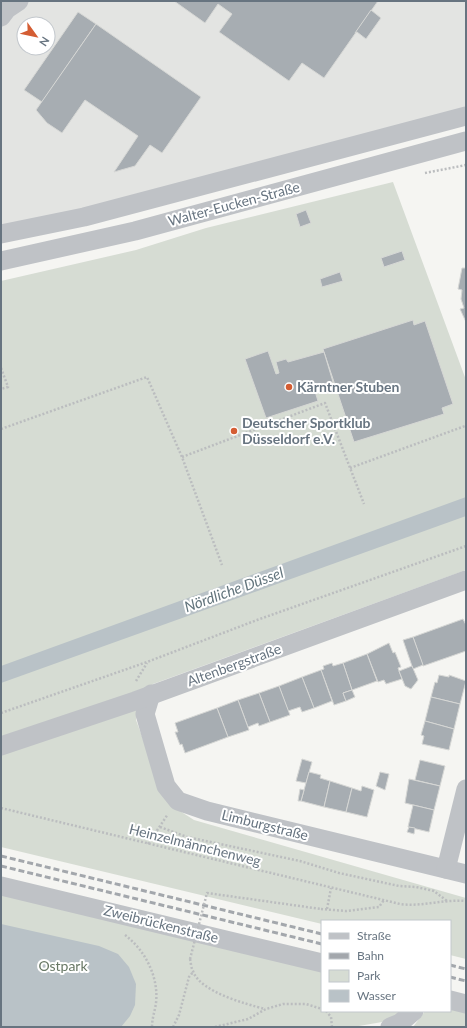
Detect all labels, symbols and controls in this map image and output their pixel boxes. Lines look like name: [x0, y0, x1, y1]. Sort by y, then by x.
north arrow: [16, 16, 56, 56]
text: N: [37, 35, 53, 49]
street label: Walter-Eucken-Straße: [166, 178, 302, 229]
place label: Kärntner Stuben: [297, 378, 400, 395]
marker: Kärntner Stuben: [284, 382, 294, 392]
place label: Deutscher Sportklub Düsseldorf e.V.: [242, 414, 371, 447]
marker: Deutscher Sportklub Düsseldorf e.V.: [229, 426, 239, 436]
water label: Nördliche Düssel: [182, 563, 286, 615]
street label: Altenbergstraße: [184, 640, 283, 689]
street label: Limburgstraße: [220, 806, 310, 843]
street label: Heinzelmännchenweg: [127, 820, 263, 869]
street label: Zweibrückenstraße: [102, 901, 220, 946]
legend: [321, 920, 451, 1012]
text: Straße: [357, 928, 391, 943]
text: Bahn: [357, 948, 384, 963]
park label: Ostpark: [38, 957, 88, 974]
text: Park: [357, 968, 381, 983]
text: Wasser: [357, 988, 396, 1003]

